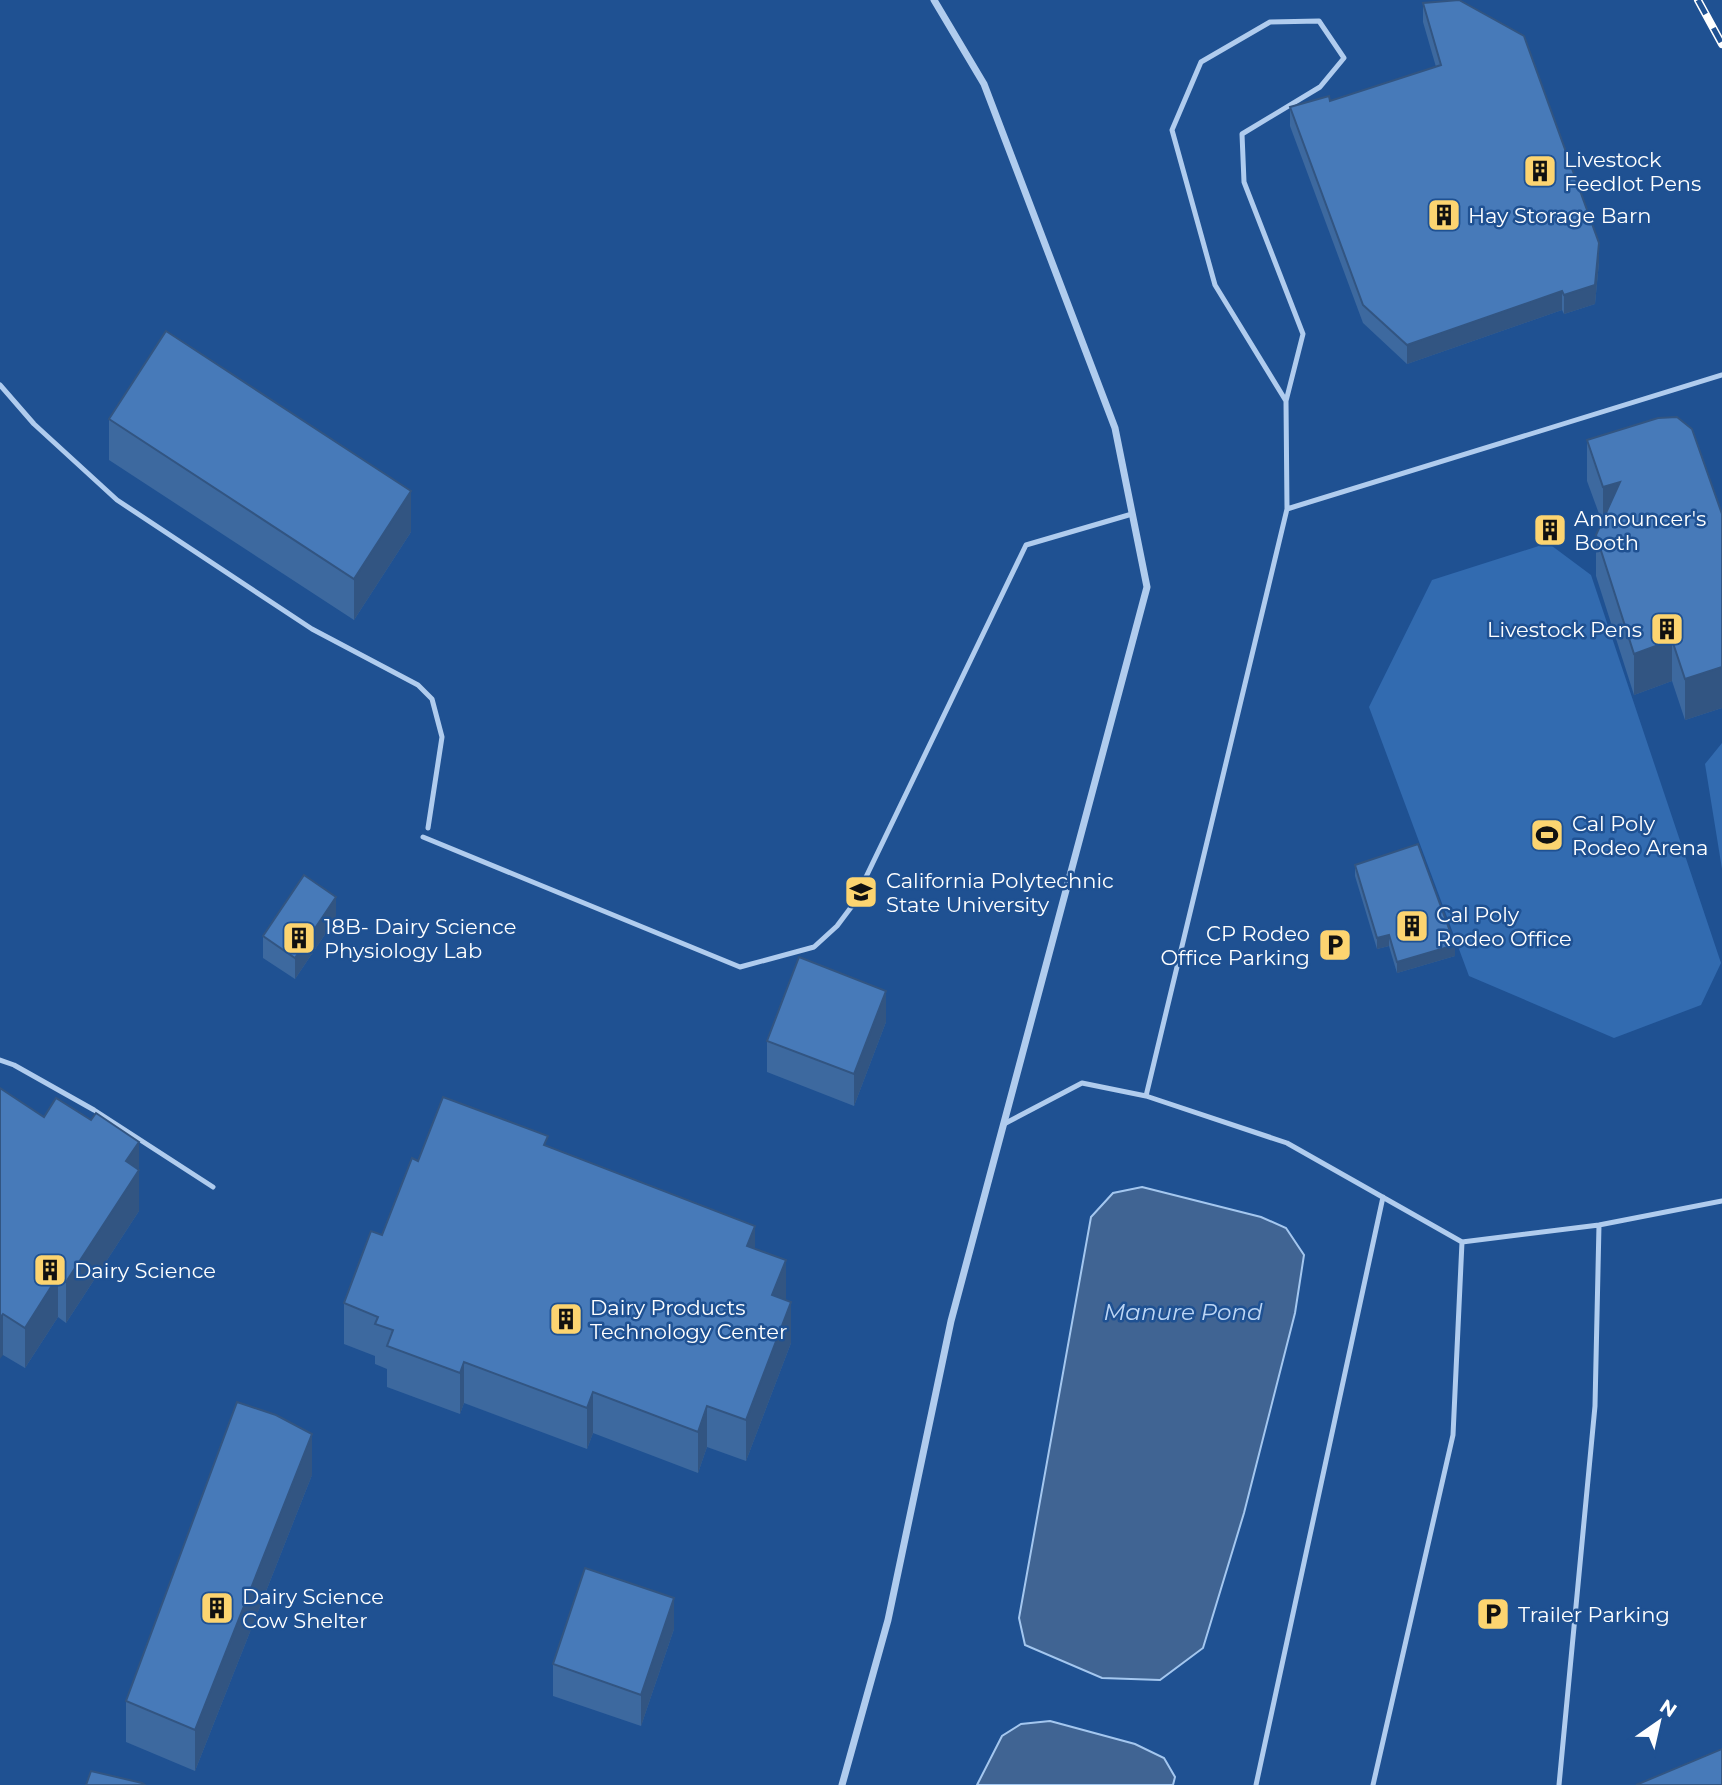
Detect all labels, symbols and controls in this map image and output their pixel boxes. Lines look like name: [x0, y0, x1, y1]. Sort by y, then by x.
place label: Livestock Feedlot Pens: [1564, 147, 1701, 196]
building icon: Livestock Feedlot Pens: [1521, 152, 1559, 190]
building icon: Hay Storage Barn: [1425, 196, 1463, 234]
place label: Hay Storage Barn: [1468, 203, 1651, 228]
place label: Announcer's Booth: [1574, 506, 1706, 555]
building icon: Announcer's Booth: [1531, 511, 1569, 549]
building icon: Livestock Pens: [1648, 610, 1686, 648]
place label: Livestock Pens: [1487, 617, 1642, 642]
place label: Cal Poly Rodeo Arena: [1572, 811, 1708, 860]
sports icon: Cal Poly Rodeo Arena: [1528, 816, 1566, 854]
place label: California Polytechnic State University: [886, 868, 1114, 917]
school or university icon: California Polytechnic State University: [842, 873, 880, 911]
place label: Cal Poly Rodeo Office: [1436, 902, 1572, 951]
building icon: Cal Poly Rodeo Office: [1393, 907, 1431, 945]
place label: 18B- Dairy Science Physiology Lab: [324, 914, 516, 963]
building icon: 18B- Dairy Science Physiology Lab: [280, 919, 318, 957]
place label: CP Rodeo Office Parking: [1160, 921, 1310, 970]
parking icon: CP Rodeo Office Parking: [1316, 926, 1354, 964]
building icon: Dairy Science: [31, 1251, 69, 1289]
place label: Dairy Science: [74, 1258, 216, 1283]
place label: Dairy Products Technology Center: [590, 1295, 787, 1344]
water label: Manure Pond: [1103, 1298, 1263, 1326]
building icon: Dairy Products Technology Center: [547, 1300, 585, 1338]
place label: Dairy Science Cow Shelter: [242, 1584, 384, 1633]
building icon: Dairy Science Cow Shelter: [198, 1589, 236, 1627]
parking icon: Trailer Parking: [1474, 1595, 1512, 1633]
place label: Trailer Parking: [1518, 1602, 1670, 1627]
north arrow: [1624, 1687, 1694, 1757]
text: N: [1655, 1694, 1681, 1722]

